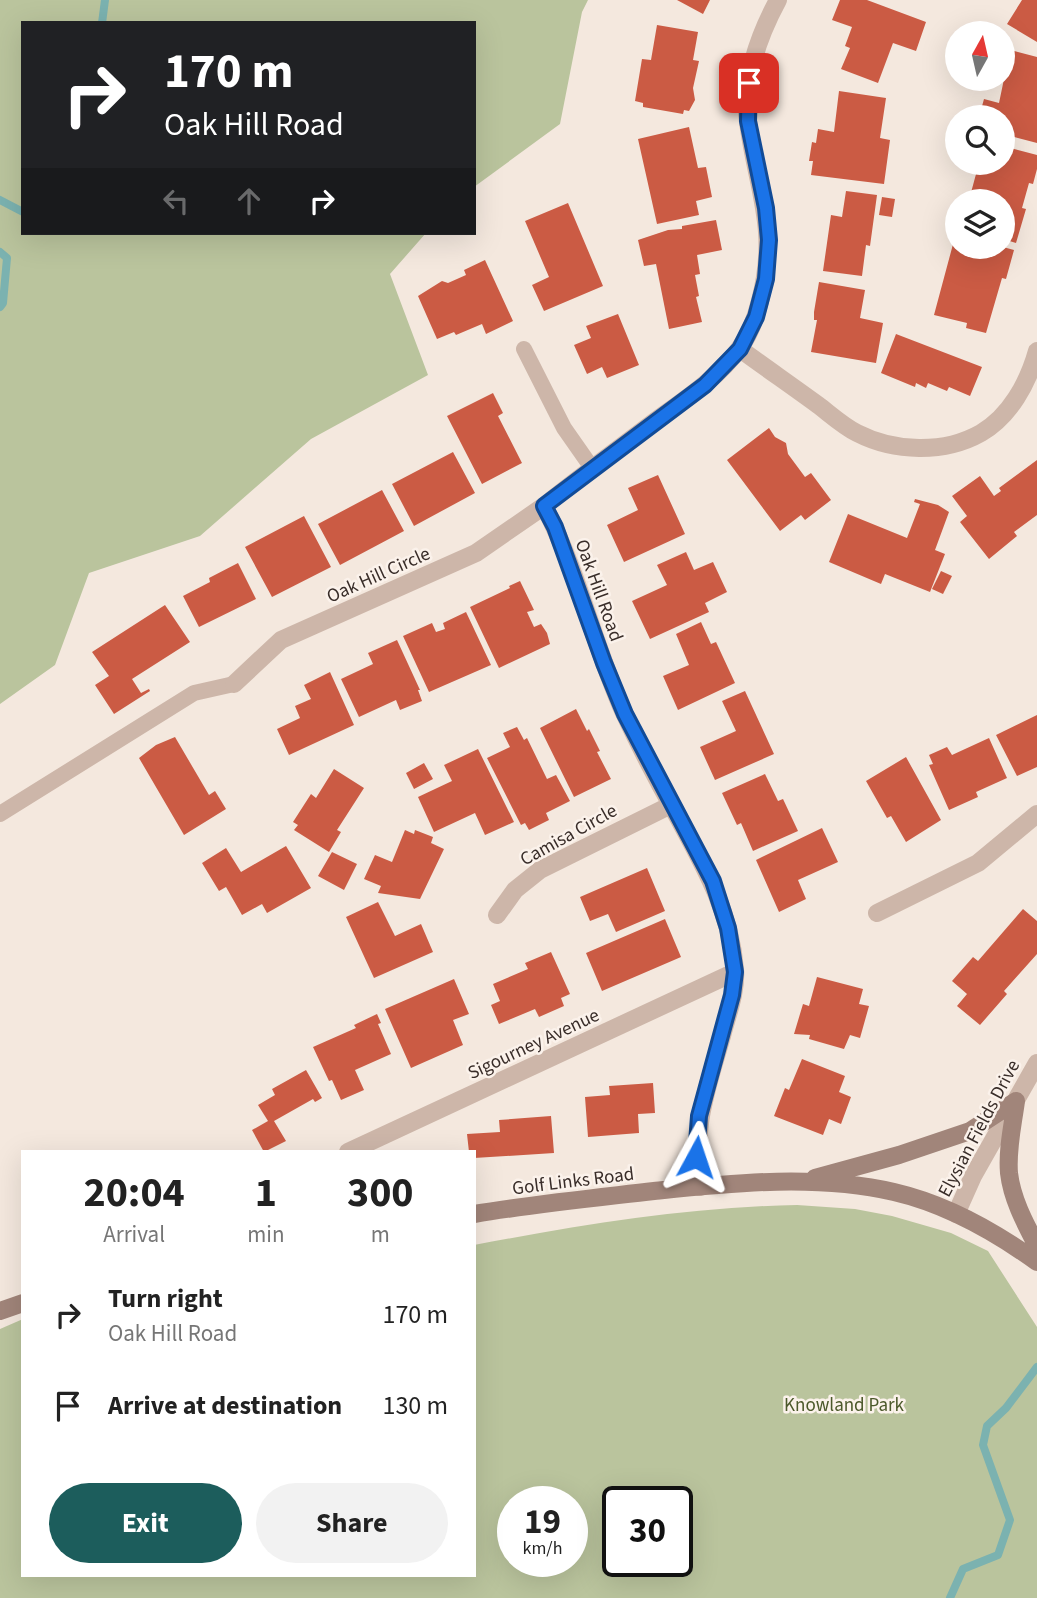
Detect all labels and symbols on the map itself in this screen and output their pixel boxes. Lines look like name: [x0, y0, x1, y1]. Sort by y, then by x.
north arrow: [945, 21, 1015, 91]
pin: [719, 53, 779, 113]
street label: Oak Hill Road: [568, 536, 630, 645]
street label: Oak Hill Circle: [323, 541, 435, 610]
street label: Camisa Circle: [515, 798, 622, 873]
street label: Sigourney Avenue: [463, 1002, 604, 1087]
street label: Elysian Fields Drive: [932, 1055, 1027, 1202]
position arrow: [659, 1120, 733, 1194]
street label: Golf Links Road: [511, 1161, 636, 1202]
park label: Knowland Park: [784, 1392, 905, 1419]
speed limit sign: 30: [602, 1486, 693, 1577]

